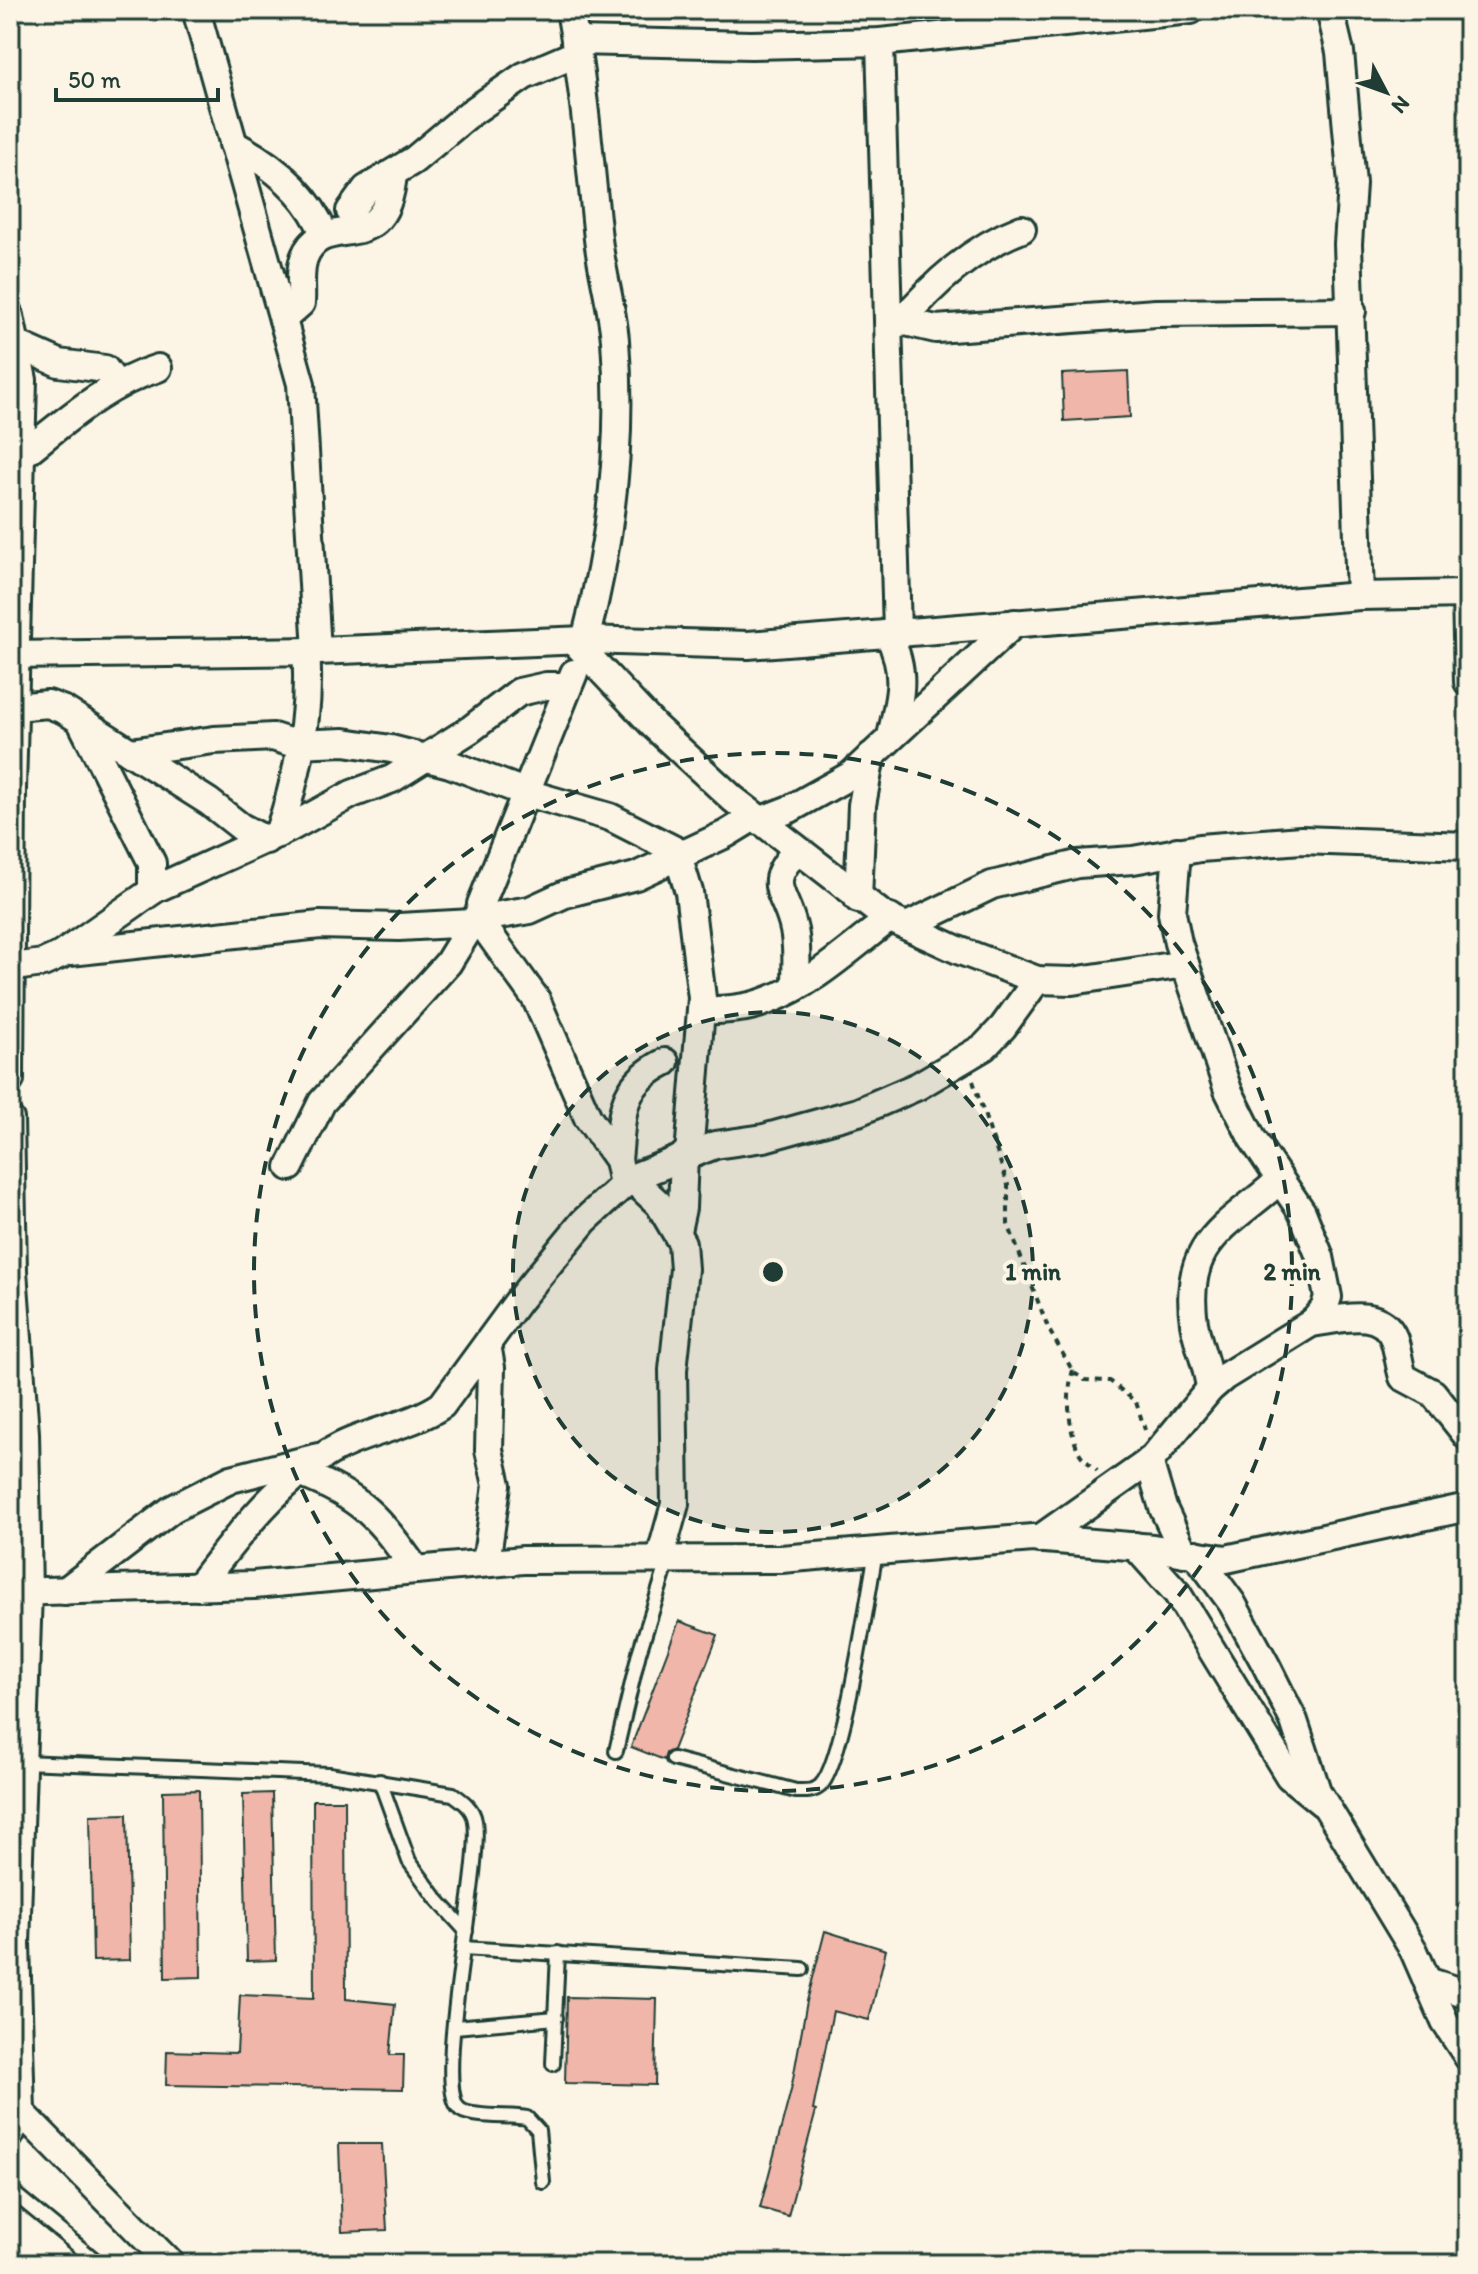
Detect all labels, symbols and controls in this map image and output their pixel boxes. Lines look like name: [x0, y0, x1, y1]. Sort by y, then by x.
scale bar: [56, 52, 218, 102]
north arrow: [1346, 52, 1426, 132]
text: 50 m: [68, 65, 121, 94]
text: N: [1386, 90, 1416, 119]
text: 1 min: [1005, 1257, 1061, 1286]
text: 2 min: [1263, 1257, 1321, 1286]
centre of rings: [759, 1258, 787, 1286]

